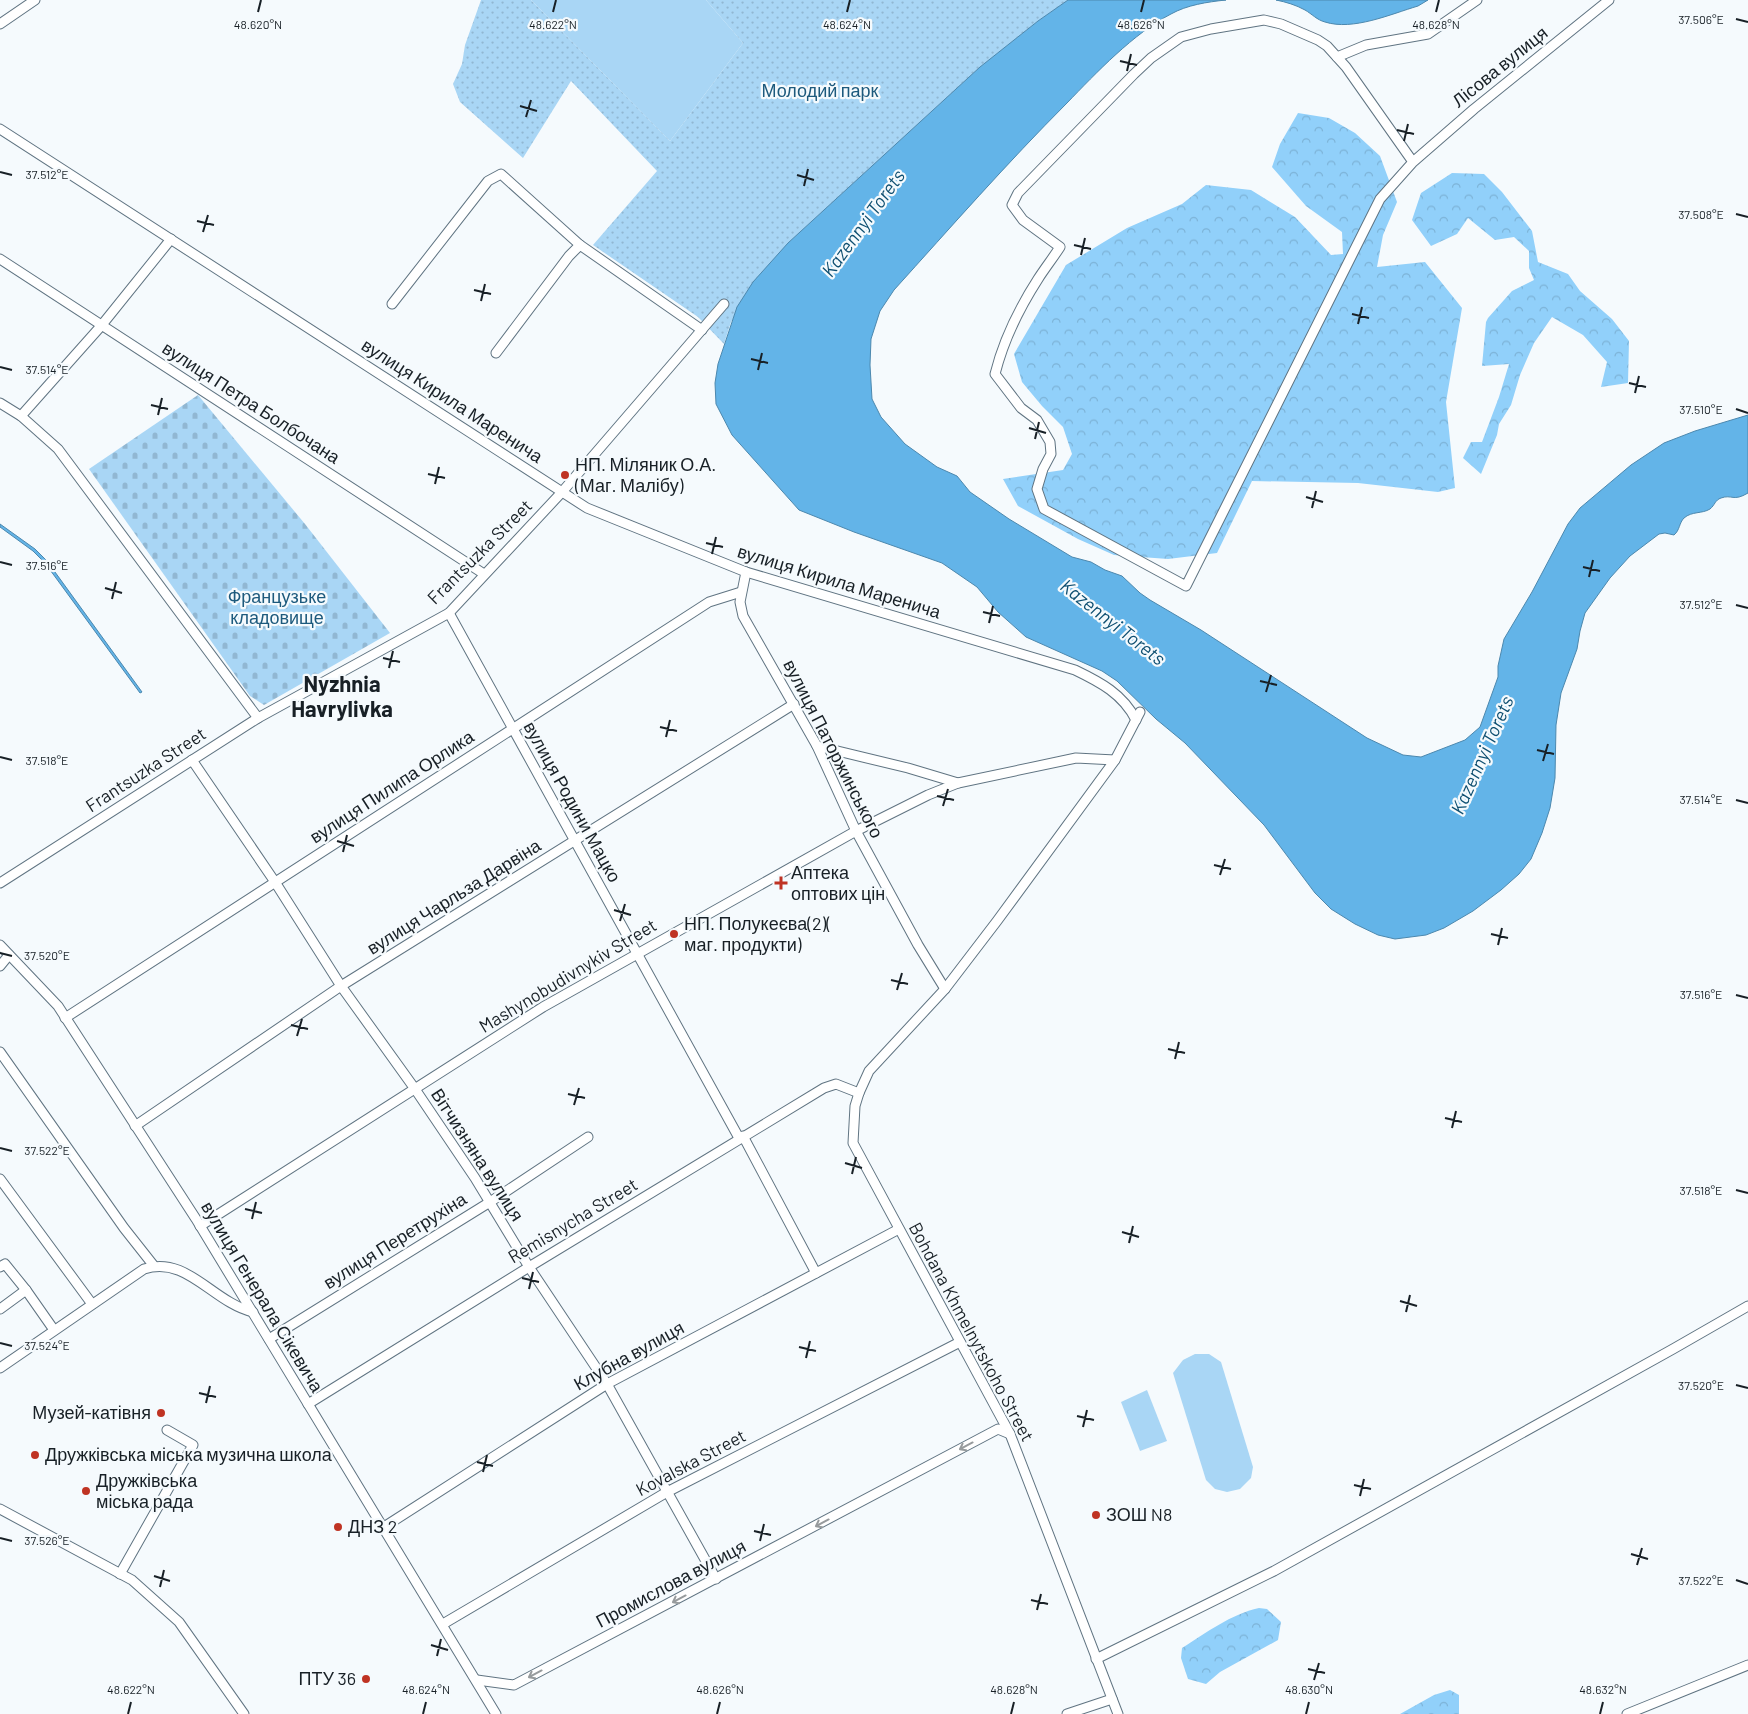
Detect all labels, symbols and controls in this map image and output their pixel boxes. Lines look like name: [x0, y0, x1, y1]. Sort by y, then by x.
text: 37.506°E: [1678, 12, 1724, 26]
text: 48.620°N: [234, 17, 282, 31]
text: 48.622°N: [529, 17, 577, 31]
text: 48.624°N: [823, 17, 871, 31]
text: 48.626°N: [1117, 17, 1165, 31]
text: 48.628°N: [1412, 17, 1460, 31]
street label: Лісова вулиця: [1447, 21, 1552, 111]
park label: Молодий парк: [762, 79, 879, 101]
water label: Kazennyi Torets: [816, 165, 909, 281]
text: 37.512°E: [26, 167, 68, 181]
text: 37.508°E: [1678, 207, 1724, 221]
street label: вулиця Кирила Маренича: [358, 333, 548, 467]
street label: вулиця Петра Болбочана: [159, 336, 345, 468]
text: 37.514°E: [25, 362, 69, 376]
text: 37.510°E: [1679, 402, 1723, 416]
place label: НП. Міляник О.А. (Маг. Малібу): [574, 453, 716, 496]
marker: НП. Міляник О.А. (Маг. Малібу): [559, 469, 571, 481]
street label: Frantsuzka Street: [422, 494, 536, 608]
street label: вулиця Кирила Маренича: [735, 540, 944, 623]
text: 37.516°E: [26, 558, 68, 572]
water label: Kazennyi Torets: [1056, 574, 1170, 670]
park label: Французьке кладовище: [228, 585, 326, 628]
text: 37.512°E: [1680, 597, 1722, 611]
street label: вулиця Паторжинського: [779, 656, 888, 841]
district label: Nyzhnia Havrylivka: [291, 670, 393, 721]
water label: Kazennyi Torets: [1445, 692, 1518, 817]
street label: вулиця Родини Мацко: [519, 717, 626, 886]
street label: Frantsuzka Street: [81, 722, 210, 816]
street label: вулиця Пилипа Орлика: [305, 724, 478, 847]
text: 37.518°E: [26, 753, 68, 767]
text: 37.514°E: [1679, 792, 1723, 806]
street label: вулиця Чарльза Дарвіна: [362, 833, 545, 959]
place label: Аптека оптових цін: [791, 861, 885, 904]
marker: Аптека оптових цін: [775, 877, 787, 889]
place label: НП. Полукеєва(2)( маг. продукти): [684, 912, 831, 955]
street label: Mashynobudivnykiv Street: [475, 913, 660, 1037]
marker: НП. Полукеєва(2)( маг. продукти): [668, 928, 680, 940]
text: 37.520°E: [24, 948, 70, 962]
text: 37.516°E: [1680, 987, 1722, 1001]
street label: Вітчизняна вулиця: [427, 1084, 529, 1225]
text: 37.522°E: [24, 1143, 70, 1157]
street label: Remisnycha Street: [504, 1173, 641, 1267]
text: 37.518°E: [1680, 1183, 1722, 1197]
street label: вулиця Перетрухіна: [319, 1187, 471, 1293]
street label: вулиця Генерала Сікевича: [197, 1197, 329, 1397]
street label: Bohdana Khmelnytskoho Street: [905, 1218, 1039, 1445]
street label: Клубна вулиця: [570, 1316, 687, 1394]
text: 37.524°E: [24, 1338, 70, 1352]
text: 37.520°E: [1678, 1378, 1724, 1392]
place label: Музей-катівня: [32, 1401, 151, 1423]
marker: Музей-катівня: [155, 1407, 167, 1419]
street label: Kovalska Street: [632, 1424, 749, 1500]
one-way arrow: [959, 1442, 974, 1452]
place label: Дружківська міська музична школа: [45, 1443, 333, 1465]
marker: Дружківська міська музична школа: [29, 1449, 41, 1461]
place label: Дружківська міська рада: [96, 1469, 198, 1512]
marker: Дружківська міська рада: [80, 1485, 92, 1497]
place label: ЗОШ N8: [1106, 1503, 1172, 1525]
marker: ЗОШ N8: [1090, 1509, 1102, 1521]
place label: ДНЗ 2: [348, 1515, 397, 1537]
one-way arrow: [815, 1518, 830, 1528]
marker: ДНЗ 2: [332, 1521, 344, 1533]
text: 37.526°E: [24, 1533, 70, 1547]
street label: Промислова вулиця: [592, 1534, 749, 1632]
text: 37.522°E: [1678, 1573, 1724, 1587]
one-way arrow: [672, 1595, 687, 1604]
place label: ПТУ 36: [298, 1667, 356, 1689]
one-way arrow: [527, 1669, 542, 1679]
marker: ПТУ 36: [360, 1673, 372, 1685]
text: 48.622°N: [107, 1682, 155, 1696]
text: 48.624°N: [402, 1682, 450, 1696]
text: 48.626°N: [696, 1682, 744, 1696]
text: 48.628°N: [990, 1682, 1038, 1696]
text: 48.630°N: [1285, 1682, 1333, 1696]
text: 48.632°N: [1579, 1682, 1627, 1696]

